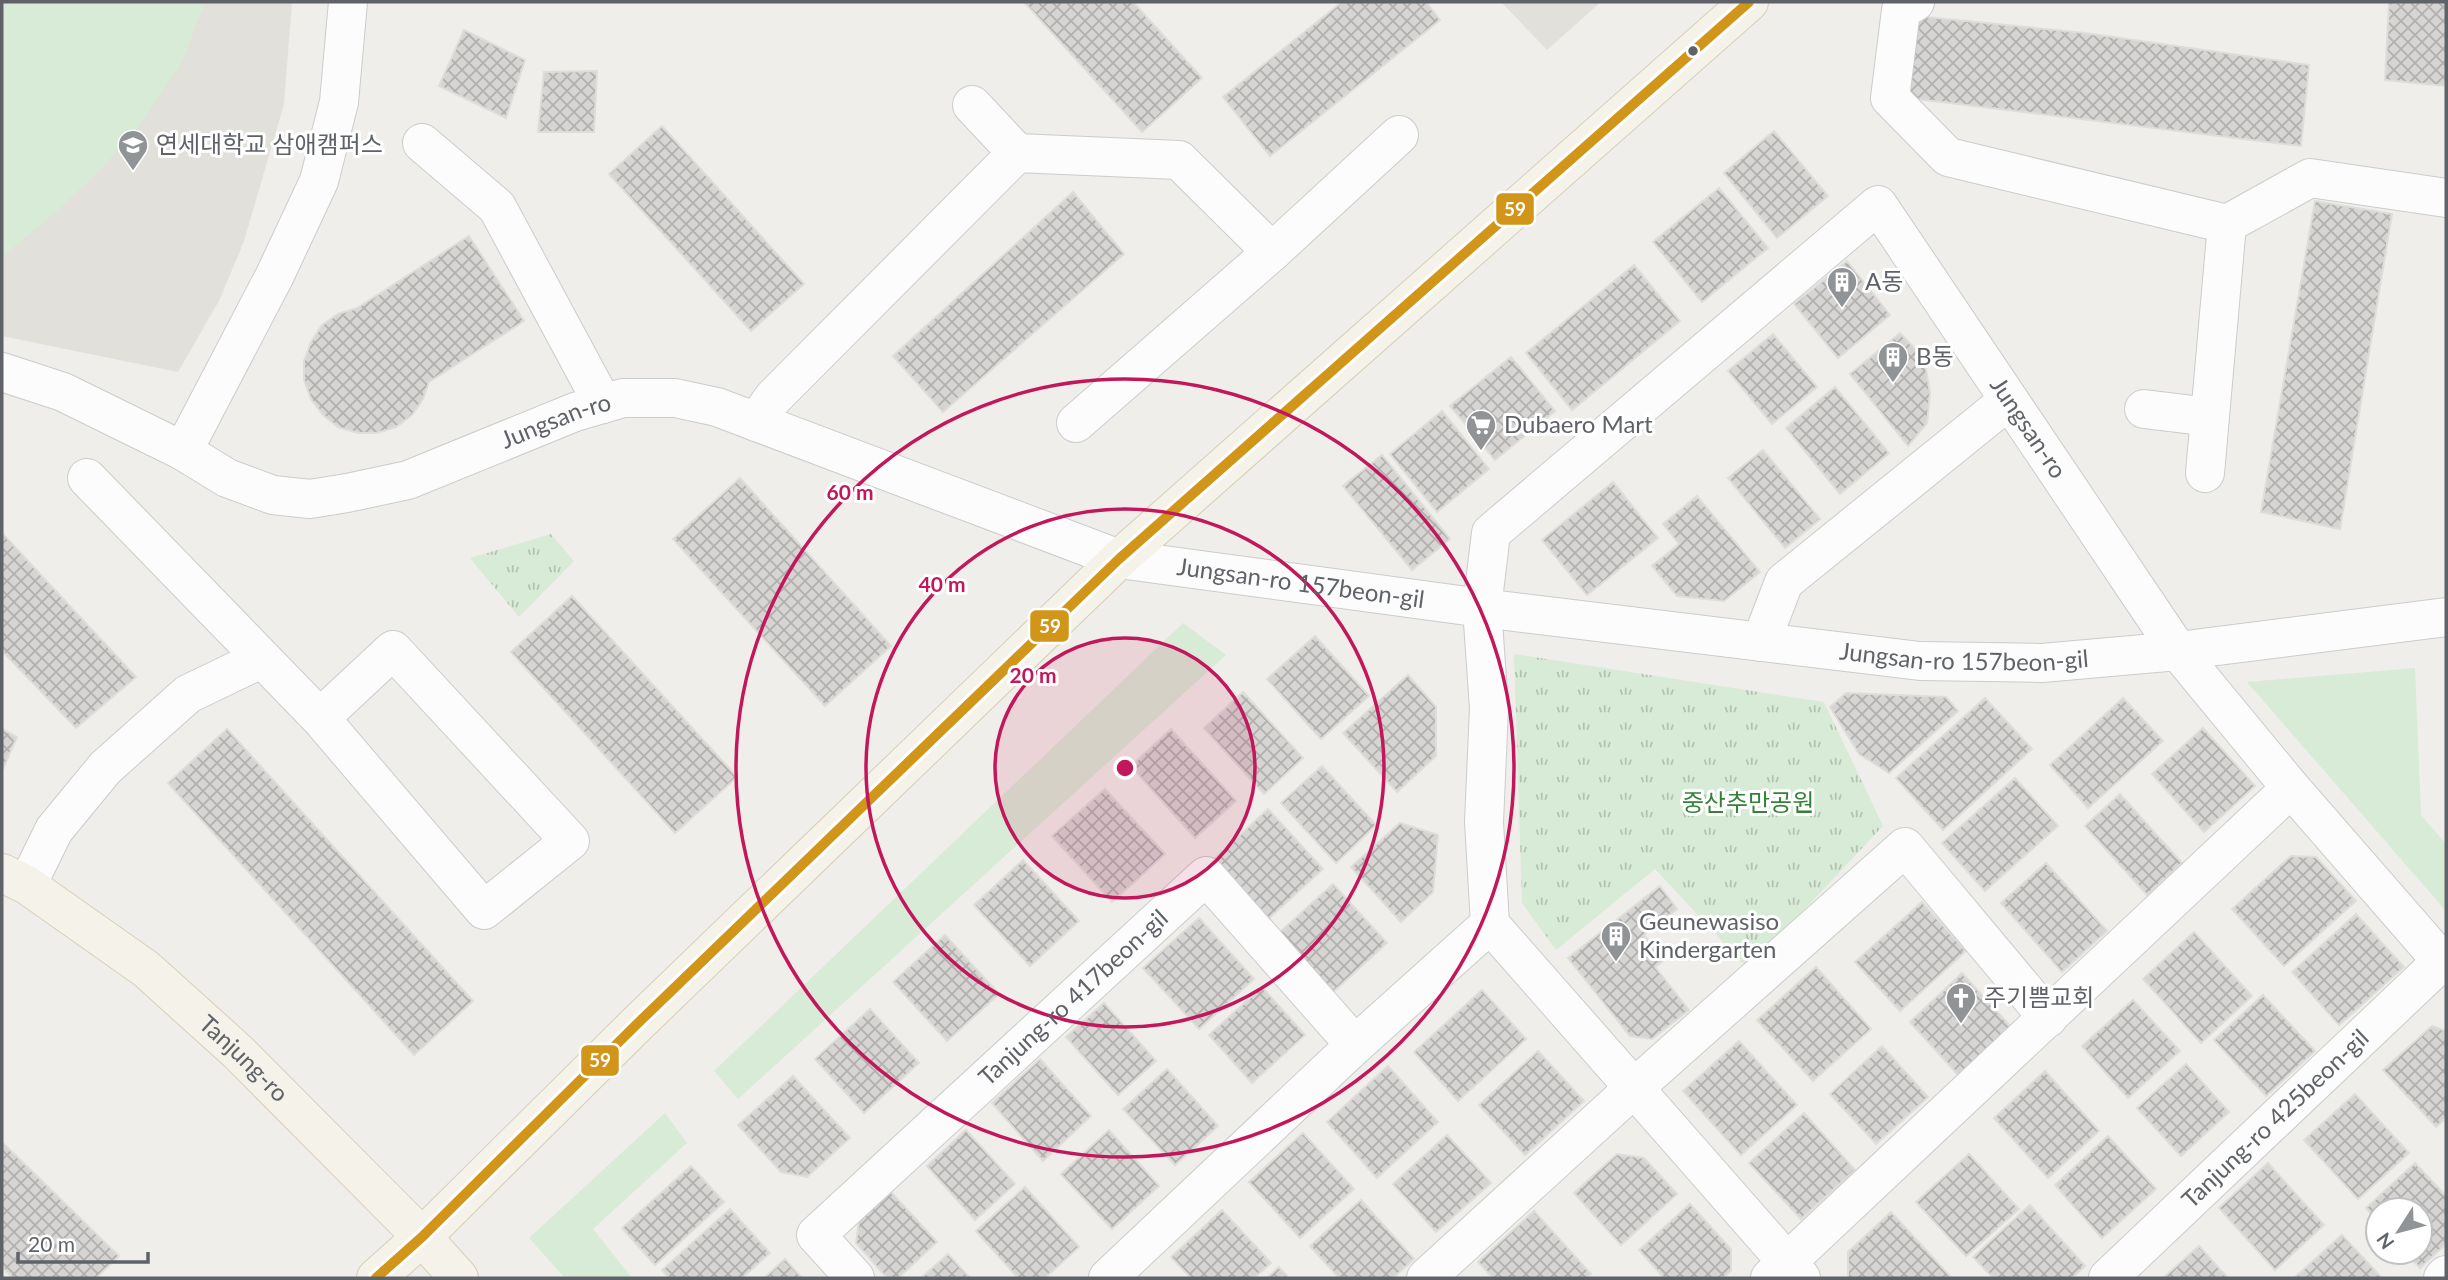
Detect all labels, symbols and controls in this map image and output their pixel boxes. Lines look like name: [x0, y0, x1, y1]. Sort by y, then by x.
unlabelled marker: [1686, 44, 1700, 58]
school or university icon: 연세대학교 삼애캠퍼스: [116, 128, 150, 172]
place label: 연세대학교 삼애캠퍼스: [156, 129, 383, 158]
line badge: 59: [1495, 192, 1535, 226]
text: 59: [1504, 197, 1526, 220]
building icon: A동: [1825, 265, 1859, 309]
place label: A동: [1865, 266, 1903, 295]
building icon: B동: [1876, 340, 1910, 384]
place label: B동: [1916, 341, 1954, 370]
street label: Jungsan-ro: [1985, 371, 2074, 483]
street label: Jungsan-ro: [496, 386, 614, 454]
supermarket icon: Dubaero Mart: [1464, 408, 1498, 452]
place label: Dubaero Mart: [1504, 409, 1653, 438]
text: 60 m: [826, 479, 874, 504]
street label: Jungsan-ro 157beon-gil: [1175, 551, 1426, 613]
text: 40 m: [918, 571, 966, 596]
line badge: 59: [1029, 609, 1070, 643]
text: 59: [1039, 614, 1061, 637]
street label: Jungsan-ro 157beon-gil: [1838, 635, 2090, 676]
text: 20 m: [1009, 662, 1057, 687]
centre of rings: [1113, 756, 1137, 780]
park label: 중산추만공원: [1682, 787, 1814, 816]
street label: Tanjung-ro 417beon-gil: [972, 903, 1173, 1091]
place label: Geunewasiso Kindergarten: [1639, 906, 1779, 963]
building icon: Geunewasiso Kindergarten: [1599, 919, 1633, 963]
church icon: 주기쁨교회: [1944, 981, 1978, 1025]
place label: 주기쁨교회: [1984, 982, 2094, 1011]
street label: Tanjung-ro: [194, 1008, 295, 1107]
street label: Tanjung-ro 425beon-gil: [2175, 1023, 2374, 1213]
line badge: 59: [580, 1044, 620, 1077]
text: 59: [589, 1048, 611, 1071]
north arrow: [2364, 1196, 2434, 1266]
scale bar: [18, 1220, 147, 1264]
text: N: [2371, 1229, 2398, 1254]
text: 20 m: [28, 1231, 75, 1256]

